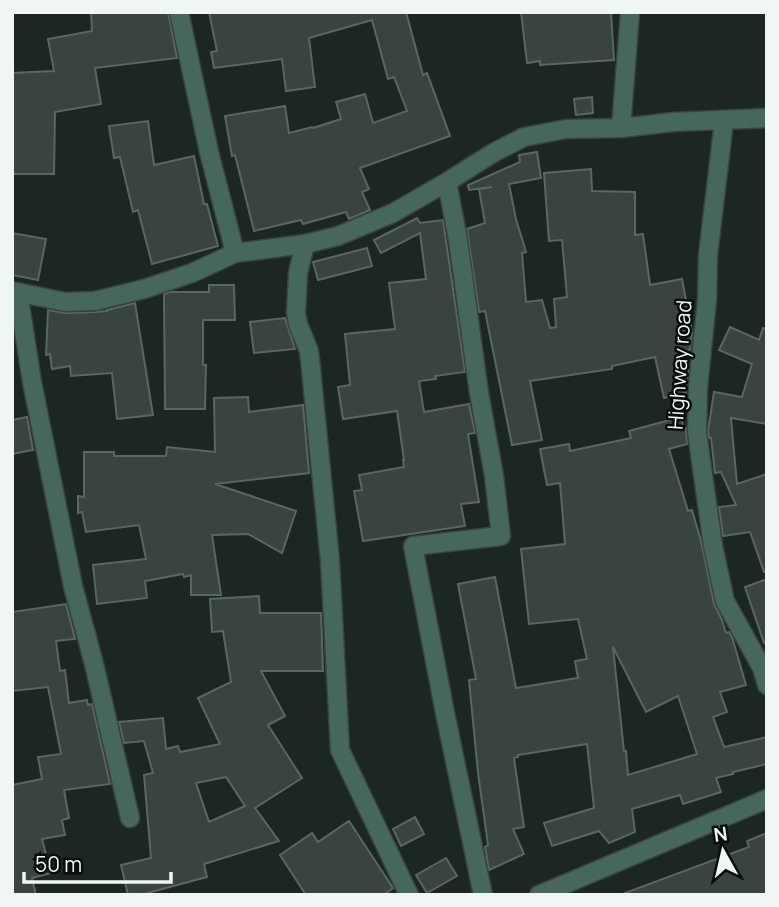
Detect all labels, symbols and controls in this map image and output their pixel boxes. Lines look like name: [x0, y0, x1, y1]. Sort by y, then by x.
street label: Highway road: [661, 299, 697, 431]
north arrow: [688, 816, 758, 886]
text: N: [712, 820, 729, 848]
scale bar: [24, 841, 172, 885]
text: 50 m: [35, 850, 82, 878]

